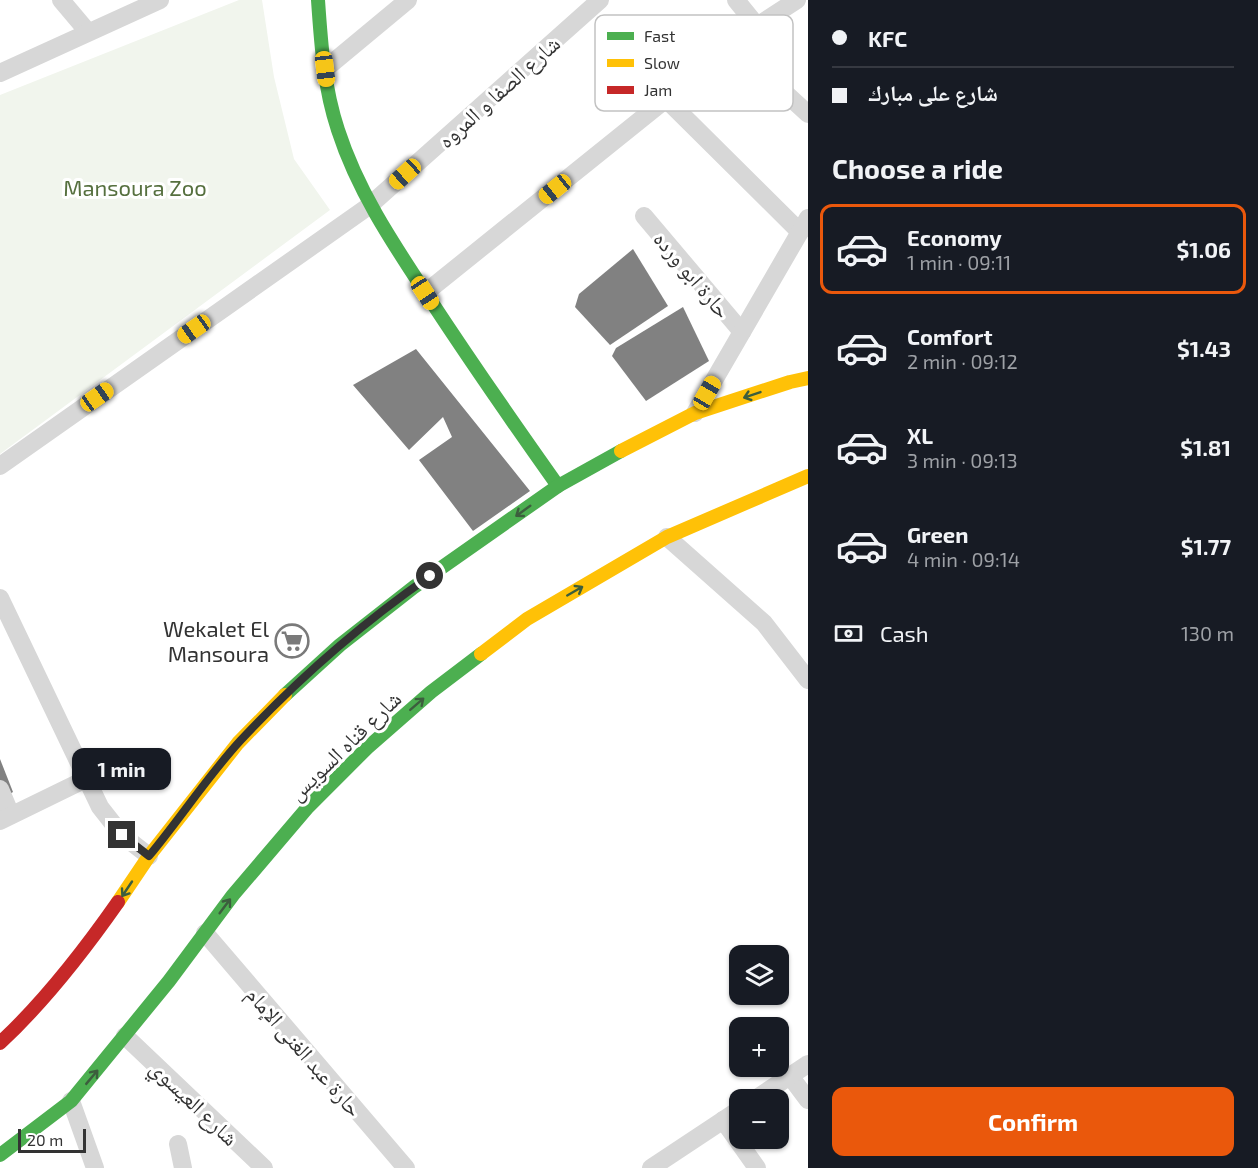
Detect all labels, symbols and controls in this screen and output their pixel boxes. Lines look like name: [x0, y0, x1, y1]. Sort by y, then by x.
legend: [595, 15, 793, 111]
text: KFC: [868, 25, 907, 51]
text: Fast: [644, 26, 675, 45]
street label: شارع الصفا و المروه: [432, 29, 566, 154]
car: [314, 50, 336, 88]
text: Slow: [644, 53, 680, 72]
text: شارع على مبارك: [868, 79, 998, 105]
text: Jam: [644, 80, 672, 99]
text: Choose a ride: [832, 152, 1003, 184]
car: [386, 155, 424, 193]
car: [535, 171, 575, 207]
park label: Mansoura Zoo: [63, 174, 207, 200]
icon: car: [835, 222, 889, 276]
text: Economy: [907, 224, 1002, 250]
street label: حارة ابو ورده: [648, 225, 737, 323]
text: $1.06: [1177, 236, 1231, 262]
text: 1 min · 09:11: [907, 250, 1011, 274]
car: [408, 273, 442, 313]
car: [174, 311, 214, 347]
icon: car: [835, 321, 889, 375]
text: Comfort: [907, 323, 992, 349]
text: $1.43: [1177, 335, 1231, 361]
text: 2 min · 09:12: [907, 349, 1018, 373]
car: [690, 373, 724, 413]
car: [77, 379, 117, 415]
one-way arrow: [743, 390, 762, 401]
icon: car: [835, 420, 889, 474]
text: XL: [907, 422, 933, 448]
text: $1.81: [1180, 434, 1231, 460]
text: 3 min · 09:13: [907, 448, 1018, 472]
one-way arrow: [516, 505, 532, 517]
icon: car: [835, 519, 889, 573]
text: Green: [907, 521, 969, 547]
text: $1.77: [1181, 533, 1231, 559]
text: 4 min · 09:14: [907, 547, 1020, 571]
route start: [416, 562, 443, 589]
one-way arrow: [566, 585, 583, 597]
place label: Wekalet El Mansoura: [163, 615, 269, 666]
icon: cash: [832, 617, 865, 650]
text: Cash: [880, 620, 929, 646]
text: 130 m: [1181, 621, 1234, 645]
supermarket icon: Wekalet El Mansoura: [274, 623, 310, 659]
street label: شارع قناه السويس: [282, 685, 407, 807]
one-way arrow: [409, 697, 424, 711]
callout: 1 min: [72, 748, 172, 790]
text: 1 min: [97, 757, 146, 781]
route end: [108, 821, 135, 848]
one-way arrow: [121, 880, 133, 896]
one-way arrow: [219, 899, 231, 915]
map controls: [729, 945, 789, 1149]
button: layers: [729, 945, 789, 1005]
street label: حارة عبد الغنى الإمام: [239, 981, 368, 1123]
button: +: [729, 1017, 789, 1077]
street label: شارع العيسوي: [142, 1054, 244, 1154]
one-way arrow: [86, 1069, 99, 1085]
button: Confirm: [832, 1087, 1234, 1156]
button: −: [729, 1089, 789, 1149]
scale bar: [18, 1126, 86, 1154]
text: 20 m: [27, 1130, 63, 1149]

